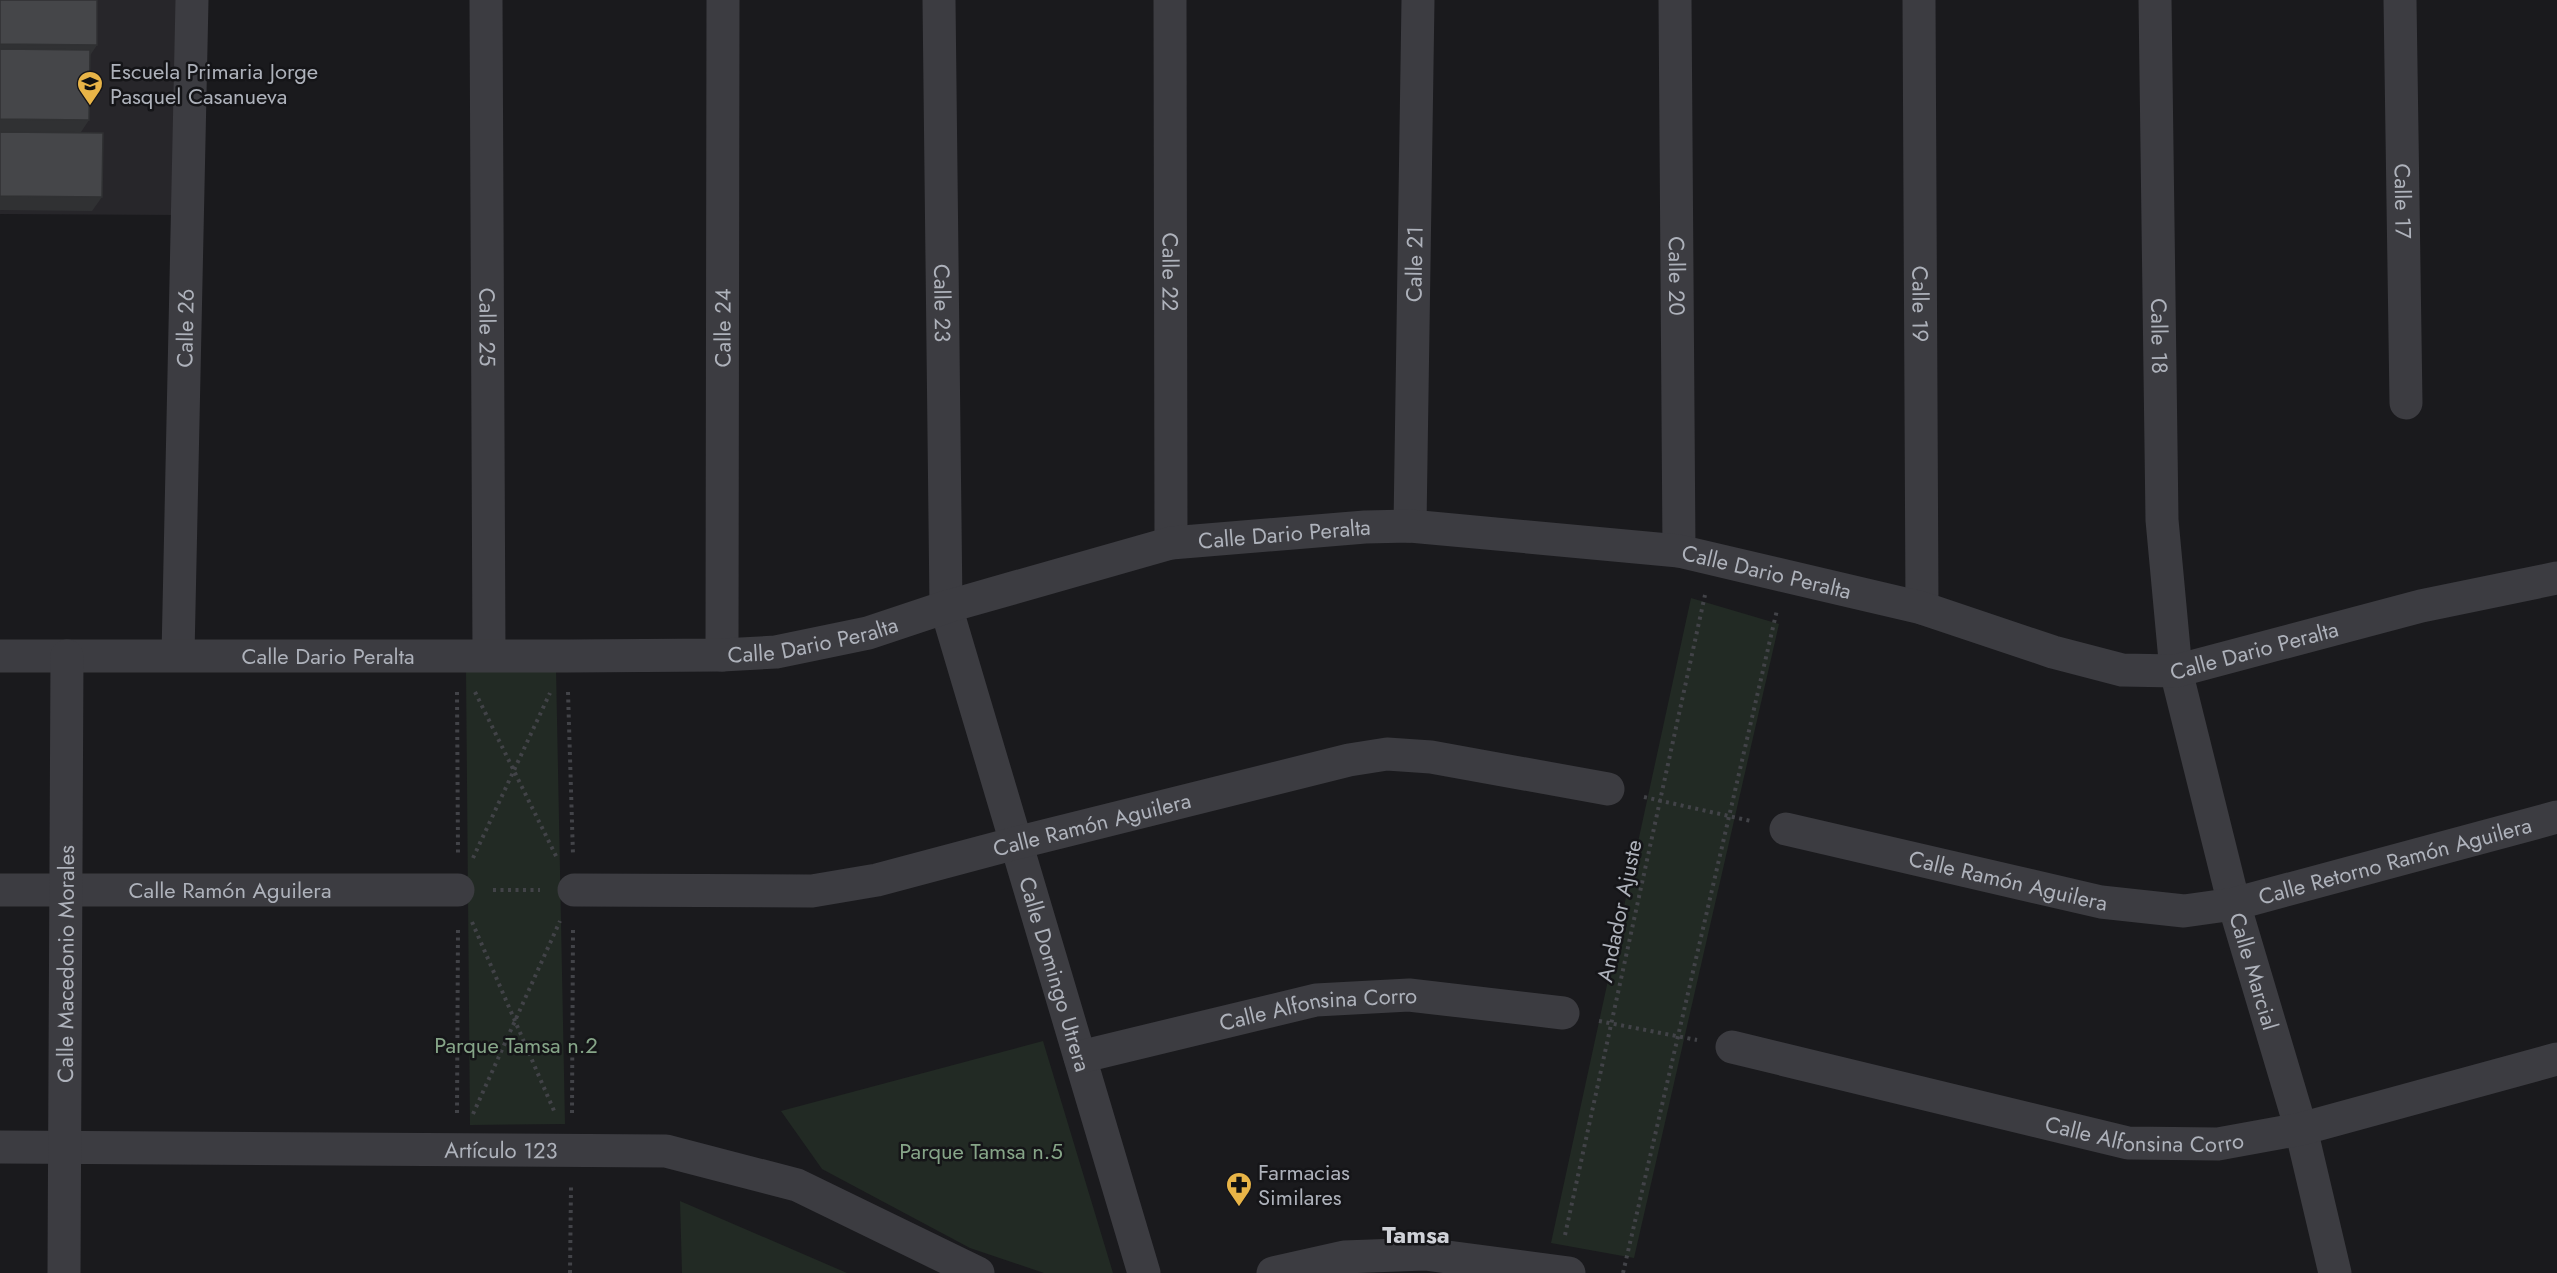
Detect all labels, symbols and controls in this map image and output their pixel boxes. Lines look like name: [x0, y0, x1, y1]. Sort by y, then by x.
place label: Escuela Primaria Jorge Pasquel Casanueva: [110, 55, 318, 112]
school or university icon: Escuela Primaria Jorge Pasquel Casanueva: [75, 69, 105, 107]
street label: Calle 17: [2386, 163, 2420, 239]
street label: Calle 21: [1397, 226, 1431, 302]
street label: Calle 22: [1154, 233, 1187, 311]
street label: Calle 20: [1661, 236, 1693, 316]
street label: Calle 23: [926, 264, 959, 342]
street label: Calle 19: [1904, 266, 1937, 342]
street label: Calle 26: [168, 288, 202, 368]
street label: Calle 25: [471, 288, 504, 366]
street label: Calle 24: [706, 288, 739, 368]
street label: Calle 18: [2143, 298, 2176, 374]
street label: Calle Dario Peralta: [1197, 511, 1371, 557]
street label: Calle Dario Peralta: [1679, 536, 1855, 607]
street label: Calle Dario Peralta: [727, 608, 902, 671]
street label: Calle Dario Peralta: [2166, 613, 2342, 688]
street label: Calle Dario Peralta: [241, 640, 415, 672]
street label: Calle Ramón Aguilera: [989, 784, 1194, 864]
street label: Calle Retorno Ramón Aguilera: [2255, 809, 2535, 913]
street label: Andador Ajuste: [1588, 837, 1650, 985]
street label: Calle Ramón Aguilera: [1906, 842, 2109, 919]
street label: Calle Macedonio Morales: [49, 845, 82, 1083]
street label: Calle Domingo Utrera: [1011, 873, 1099, 1076]
street label: Calle Ramón Aguilera: [129, 874, 331, 906]
street label: Calle Marcial: [2221, 909, 2287, 1034]
street label: Calle Alfonsina Corro: [1216, 979, 1419, 1039]
park label: Parque Tamsa n.2: [434, 1029, 598, 1061]
street label: Calle Alfonsina Corro: [2042, 1107, 2246, 1160]
street label: Artículo 123: [444, 1134, 558, 1166]
park label: Parque Tamsa n.5: [899, 1135, 1063, 1167]
place label: Farmacias Similares: [1258, 1156, 1350, 1213]
pharmacy icon: Farmacias Similares: [1224, 1170, 1254, 1208]
district label: Tamsa: [1382, 1217, 1450, 1252]

